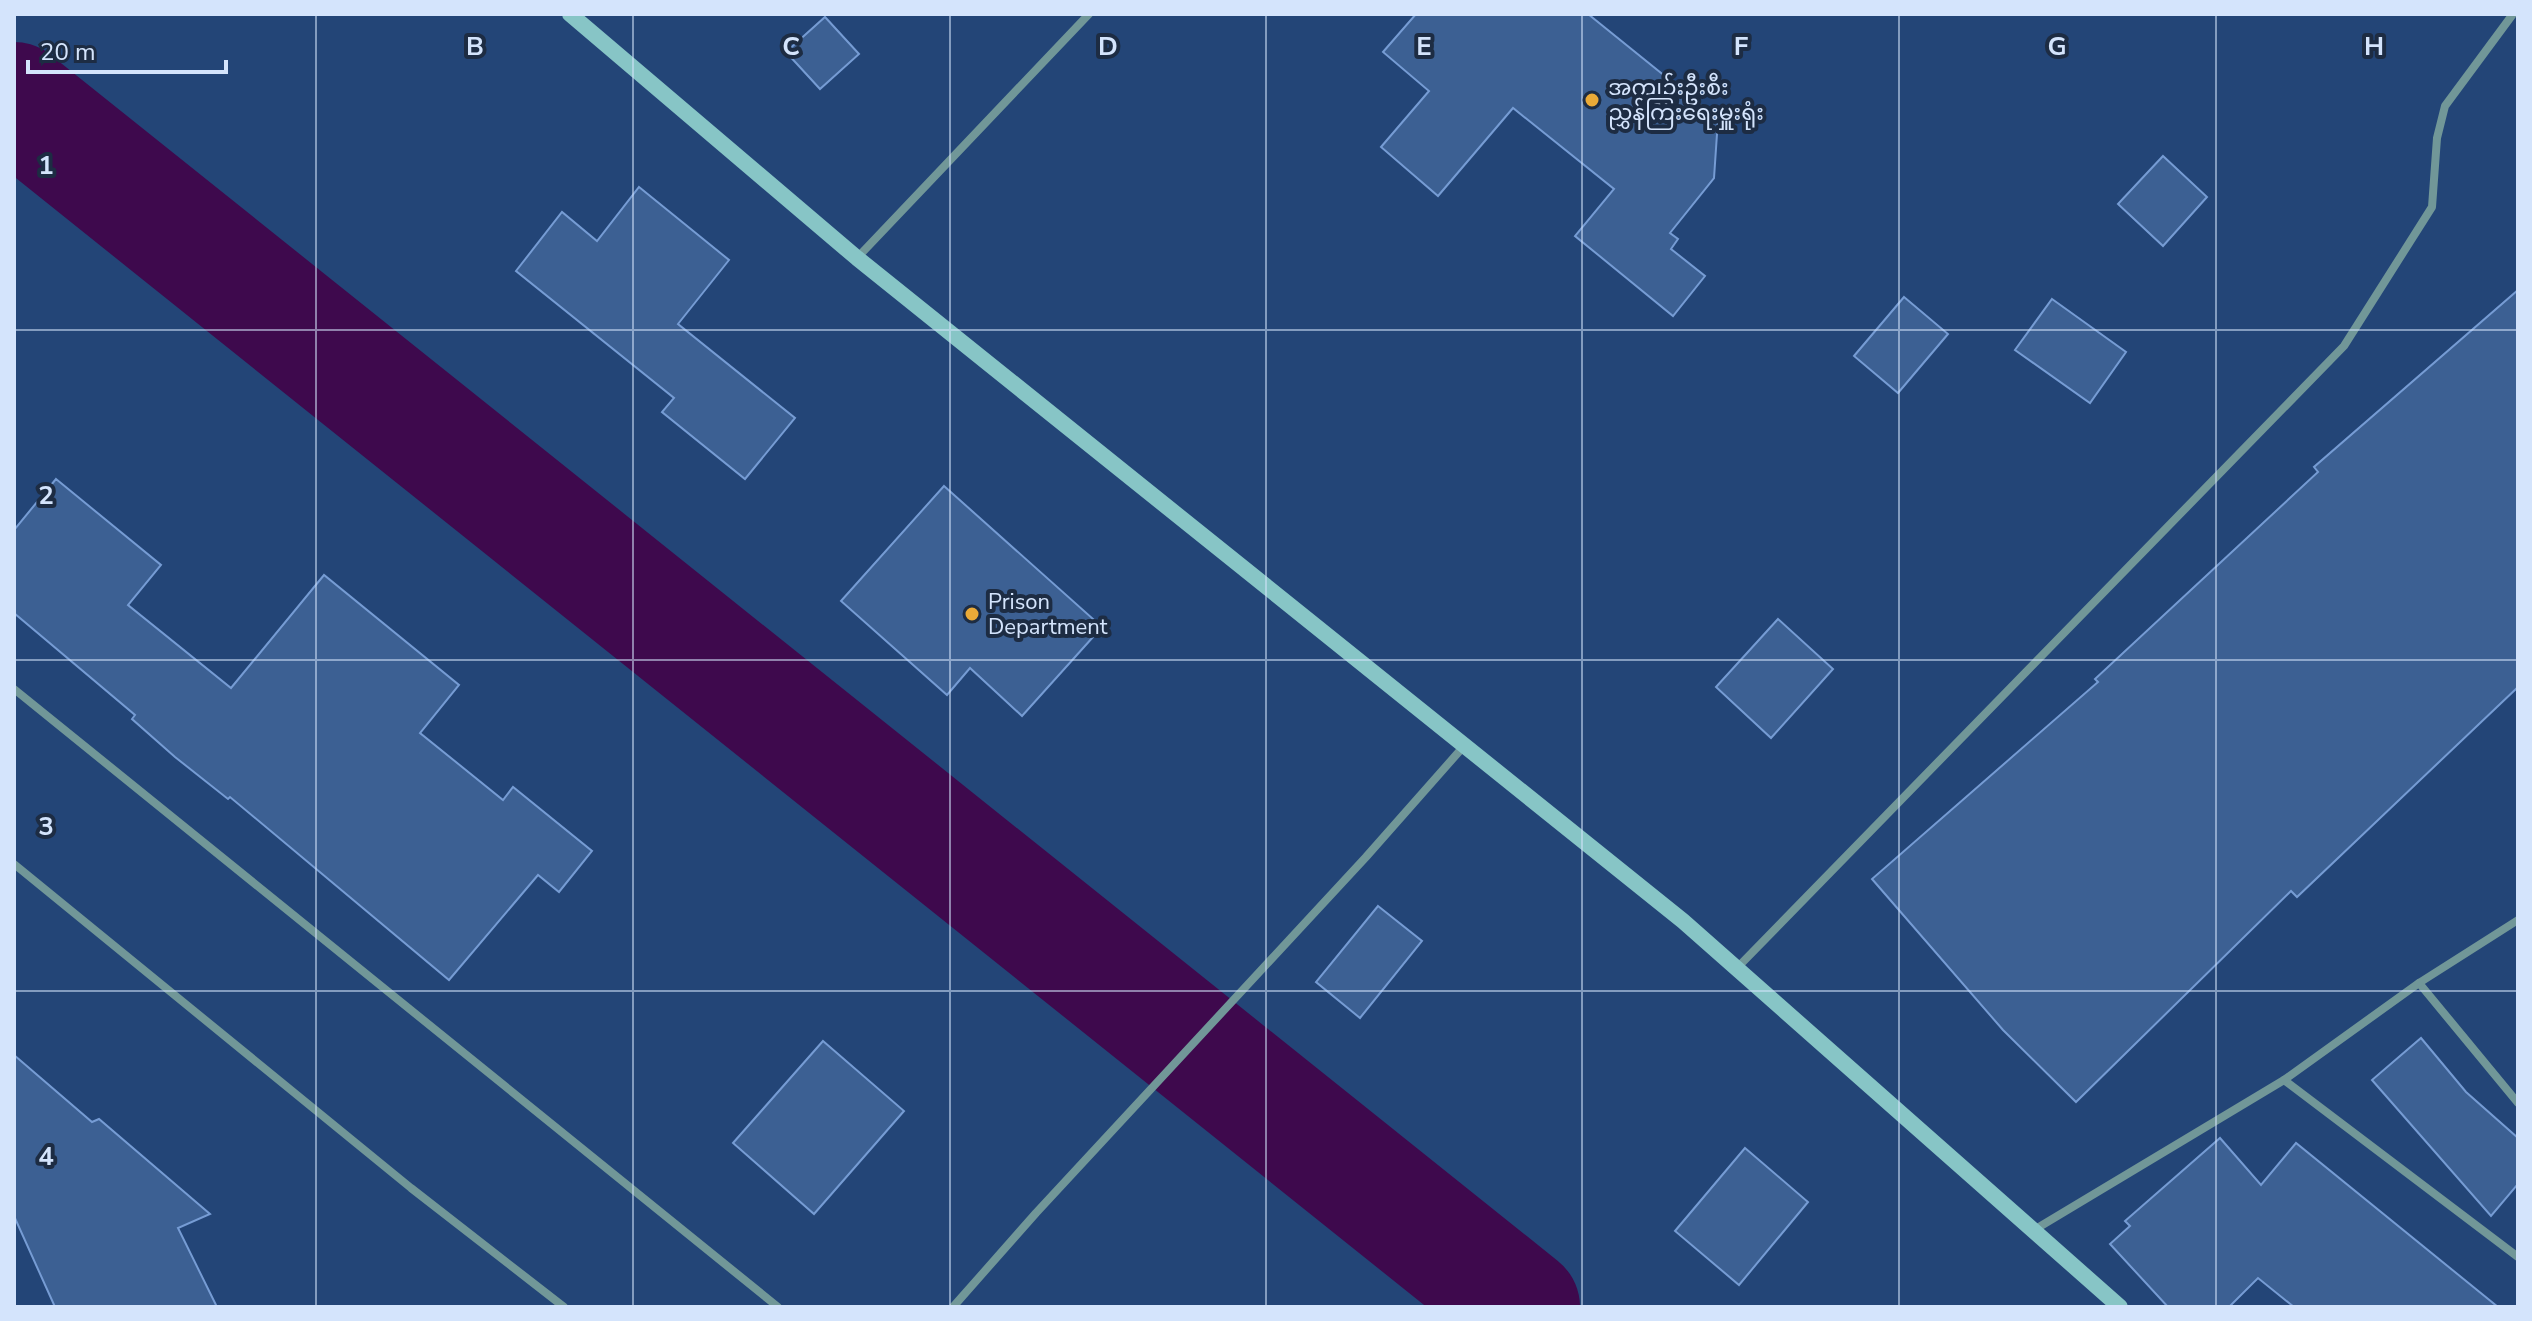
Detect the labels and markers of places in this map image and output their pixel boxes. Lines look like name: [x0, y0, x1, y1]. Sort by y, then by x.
place label: အကျဉ်းဦးစီး ညွှန်ကြးရေးမှူးရုံး: [1608, 72, 1764, 130]
marker: အကျဉ်းဦးစီး ညွှန်ကြးရေးမှူးရုံး: [1583, 91, 1601, 109]
place label: Prison Department: [988, 587, 1108, 642]
marker: Prison Department: [963, 605, 981, 623]

